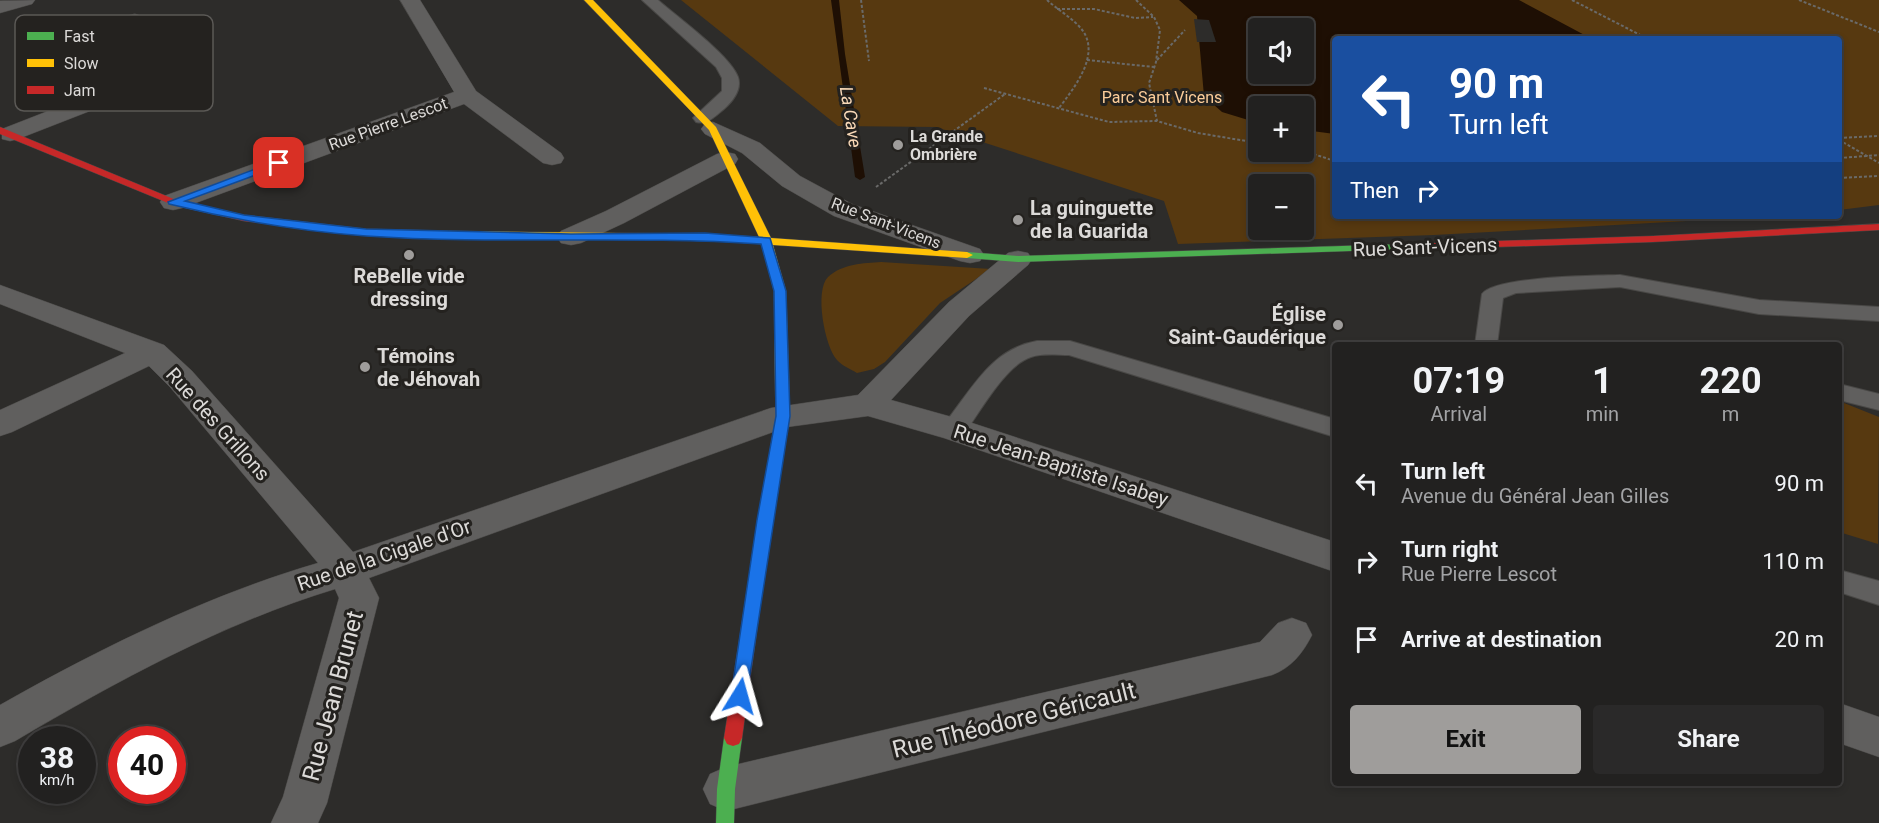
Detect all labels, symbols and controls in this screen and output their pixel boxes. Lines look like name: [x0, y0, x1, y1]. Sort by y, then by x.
legend: [15, 15, 213, 111]
map controls: [1248, 18, 1314, 240]
button: sound: [1248, 18, 1314, 84]
text: Fast: [64, 27, 95, 46]
text: Slow: [64, 54, 99, 73]
text: 90 m: [1449, 59, 1544, 108]
icon: left: [1350, 60, 1428, 138]
text: Jam: [64, 81, 96, 100]
water label: La Cave: [836, 85, 866, 149]
park label: Parc Sant Vicens: [1102, 88, 1222, 107]
street label: Rue Pierre Lescot: [326, 94, 450, 154]
button: +: [1248, 96, 1314, 162]
text: Turn left: [1449, 109, 1549, 141]
place label: La Grande Ombrière: [910, 127, 983, 164]
pin: [253, 137, 304, 188]
marker: La Grande Ombrière: [891, 138, 905, 152]
icon: arrive: [262, 146, 295, 179]
button: −: [1248, 174, 1314, 240]
icon: right: [1411, 174, 1444, 207]
text: Then: [1350, 178, 1399, 203]
street label: Rue Sant-Vicens: [829, 193, 943, 253]
place label: La guinguette de la Guarida: [1030, 196, 1154, 243]
marker: La guinguette de la Guarida: [1011, 213, 1025, 227]
street label: Rue Sant-Vicens: [1352, 232, 1498, 262]
marker: ReBelle vide dressing: [402, 248, 416, 262]
place label: ReBelle vide dressing: [353, 264, 465, 311]
place label: Église Saint-Gaudérique: [1168, 302, 1326, 349]
marker: Église Saint-Gaudérique: [1331, 318, 1345, 332]
place label: Témoins de Jéhovah: [377, 344, 480, 391]
marker: Témoins de Jéhovah: [358, 360, 372, 374]
text: 07:19: [1412, 360, 1505, 402]
text: 1: [1592, 360, 1613, 402]
text: 220: [1700, 360, 1762, 402]
street label: Rue des Grillons: [161, 363, 275, 485]
text: Arrival: [1430, 402, 1487, 426]
text: min: [1586, 402, 1619, 426]
text: m: [1722, 402, 1739, 426]
street label: Rue Jean-Baptiste Isabey: [951, 419, 1172, 511]
text: Turn left: [1401, 459, 1485, 484]
icon: left: [1350, 467, 1383, 500]
text: 90 m: [1775, 471, 1824, 496]
text: Avenue du Général Jean Gilles: [1401, 484, 1669, 508]
street label: Rue de la Cigale d'Or: [294, 514, 474, 596]
text: Turn right: [1401, 537, 1498, 562]
icon: right: [1350, 545, 1383, 578]
text: 110 m: [1762, 549, 1824, 574]
text: Rue Pierre Lescot: [1401, 562, 1557, 586]
street label: Rue Jean Brunet: [297, 608, 369, 784]
icon: arrive: [1350, 623, 1383, 656]
text: Arrive at destination: [1401, 627, 1602, 652]
text: 20 m: [1775, 627, 1824, 652]
position arrow: [708, 664, 772, 728]
street label: Rue Théodore Géricault: [890, 676, 1139, 764]
button: Exit: [1350, 705, 1581, 774]
button: Share: [1593, 705, 1824, 774]
speed limit sign: 40: [108, 726, 186, 804]
text: 38: [40, 740, 74, 775]
text: km/h: [39, 771, 75, 789]

